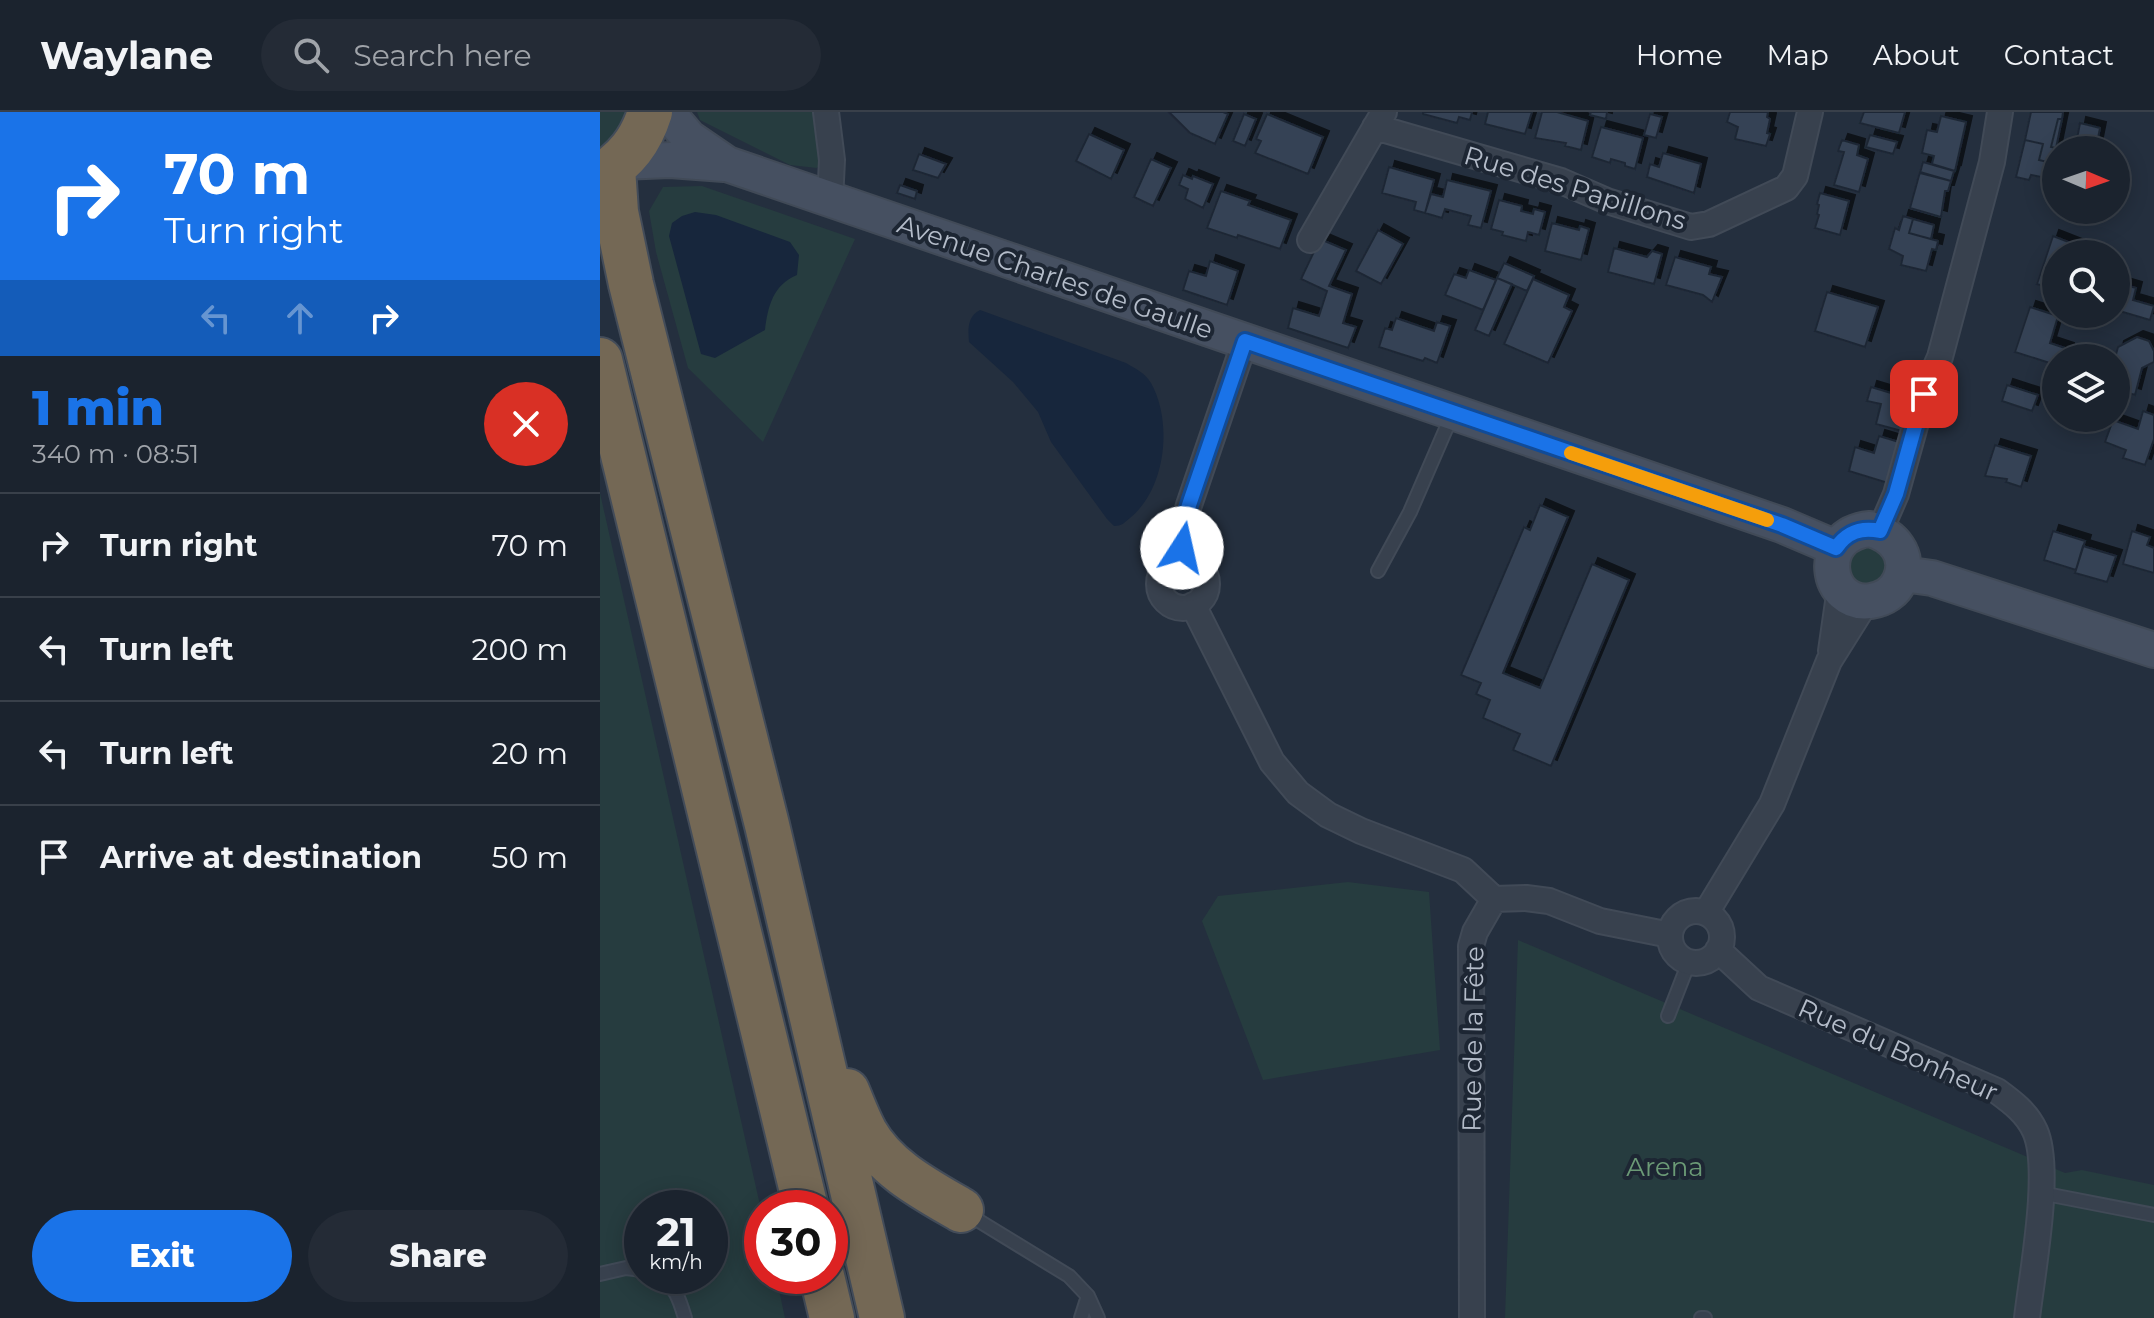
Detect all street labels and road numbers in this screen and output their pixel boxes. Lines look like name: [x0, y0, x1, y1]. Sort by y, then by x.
street label: Rue des Papillons: [1460, 139, 1690, 237]
street label: Avenue Charles de Gaulle: [893, 208, 1217, 346]
street label: Rue de la Fête: [1455, 946, 1491, 1132]
street label: Rue du Bonheur: [1793, 992, 2003, 1108]

